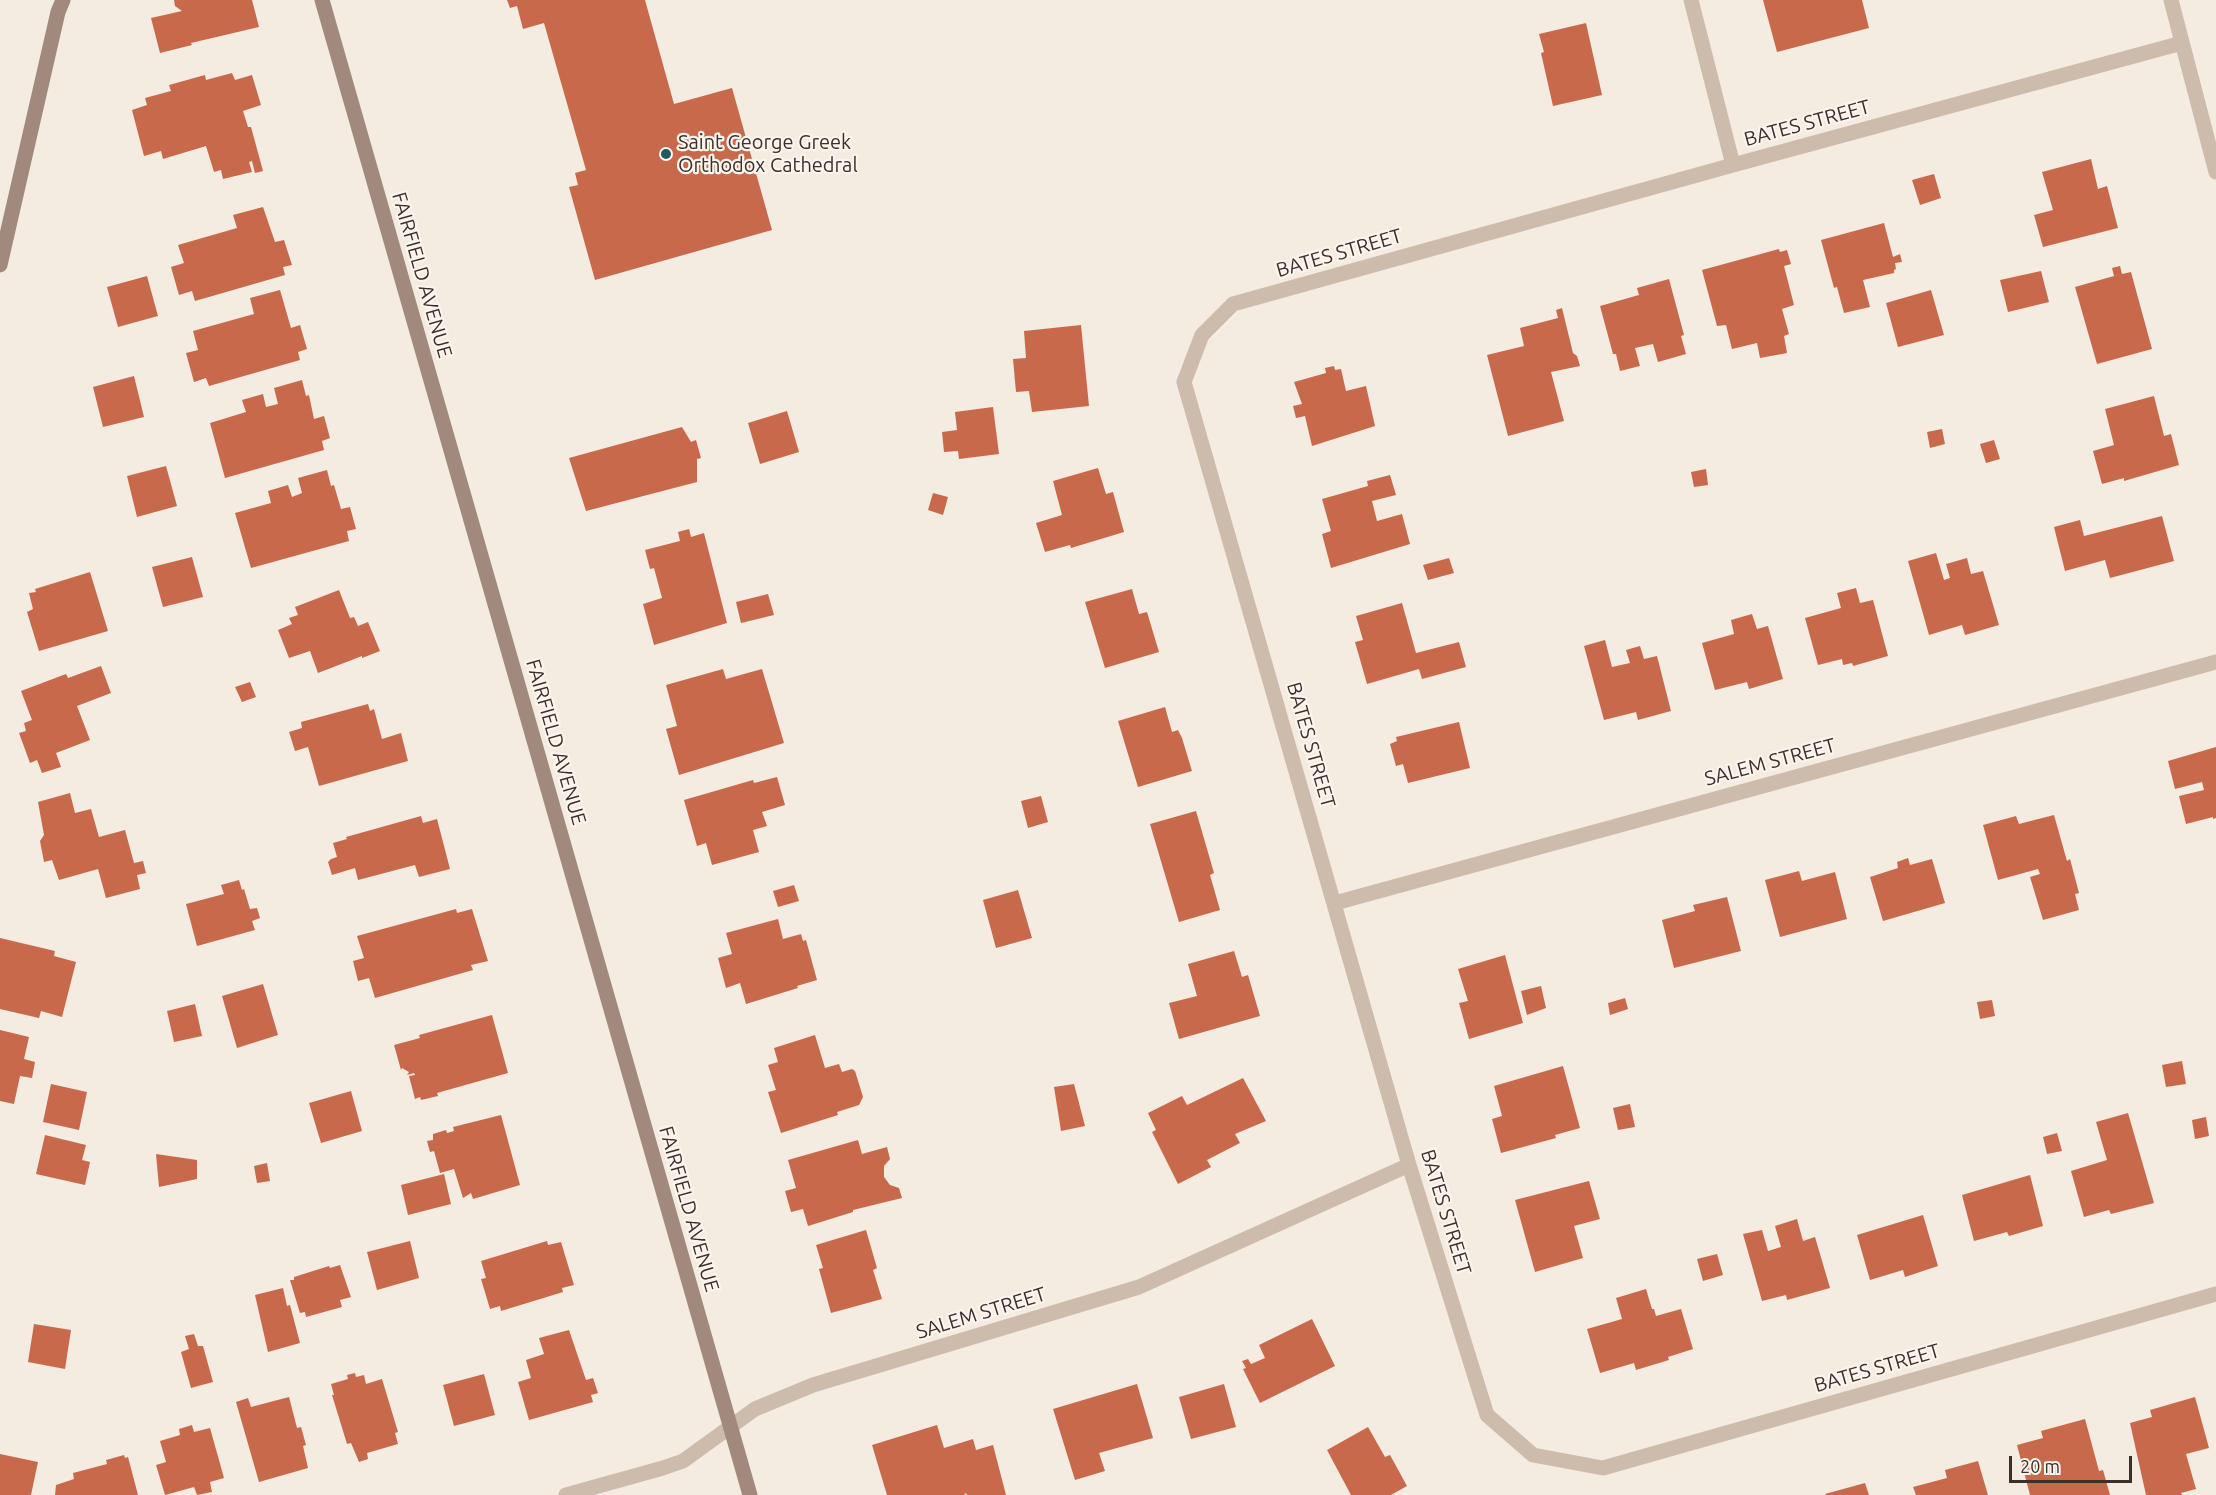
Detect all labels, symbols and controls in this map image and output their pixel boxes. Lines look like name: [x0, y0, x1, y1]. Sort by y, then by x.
street label: BATES STREET: [1741, 95, 1873, 151]
place label: Saint George Greek Orthodox Cathedral: [678, 130, 858, 177]
marker: Saint George Greek Orthodox Cathedral: [659, 147, 673, 161]
street label: FAIRFIELD AVENUE: [387, 189, 457, 361]
street label: BATES STREET: [1273, 224, 1405, 282]
street label: FAIRFIELD AVENUE: [521, 656, 591, 828]
street label: BATES STREET: [1282, 679, 1340, 811]
street label: SALEM STREET: [1702, 733, 1838, 791]
street label: FAIRFIELD AVENUE: [654, 1123, 724, 1295]
street label: BATES STREET: [1416, 1147, 1476, 1277]
street label: SALEM STREET: [913, 1282, 1049, 1344]
street label: BATES STREET: [1811, 1339, 1943, 1397]
scale bar: [2012, 1444, 2135, 1482]
text: 20 m: [2020, 1456, 2060, 1476]

